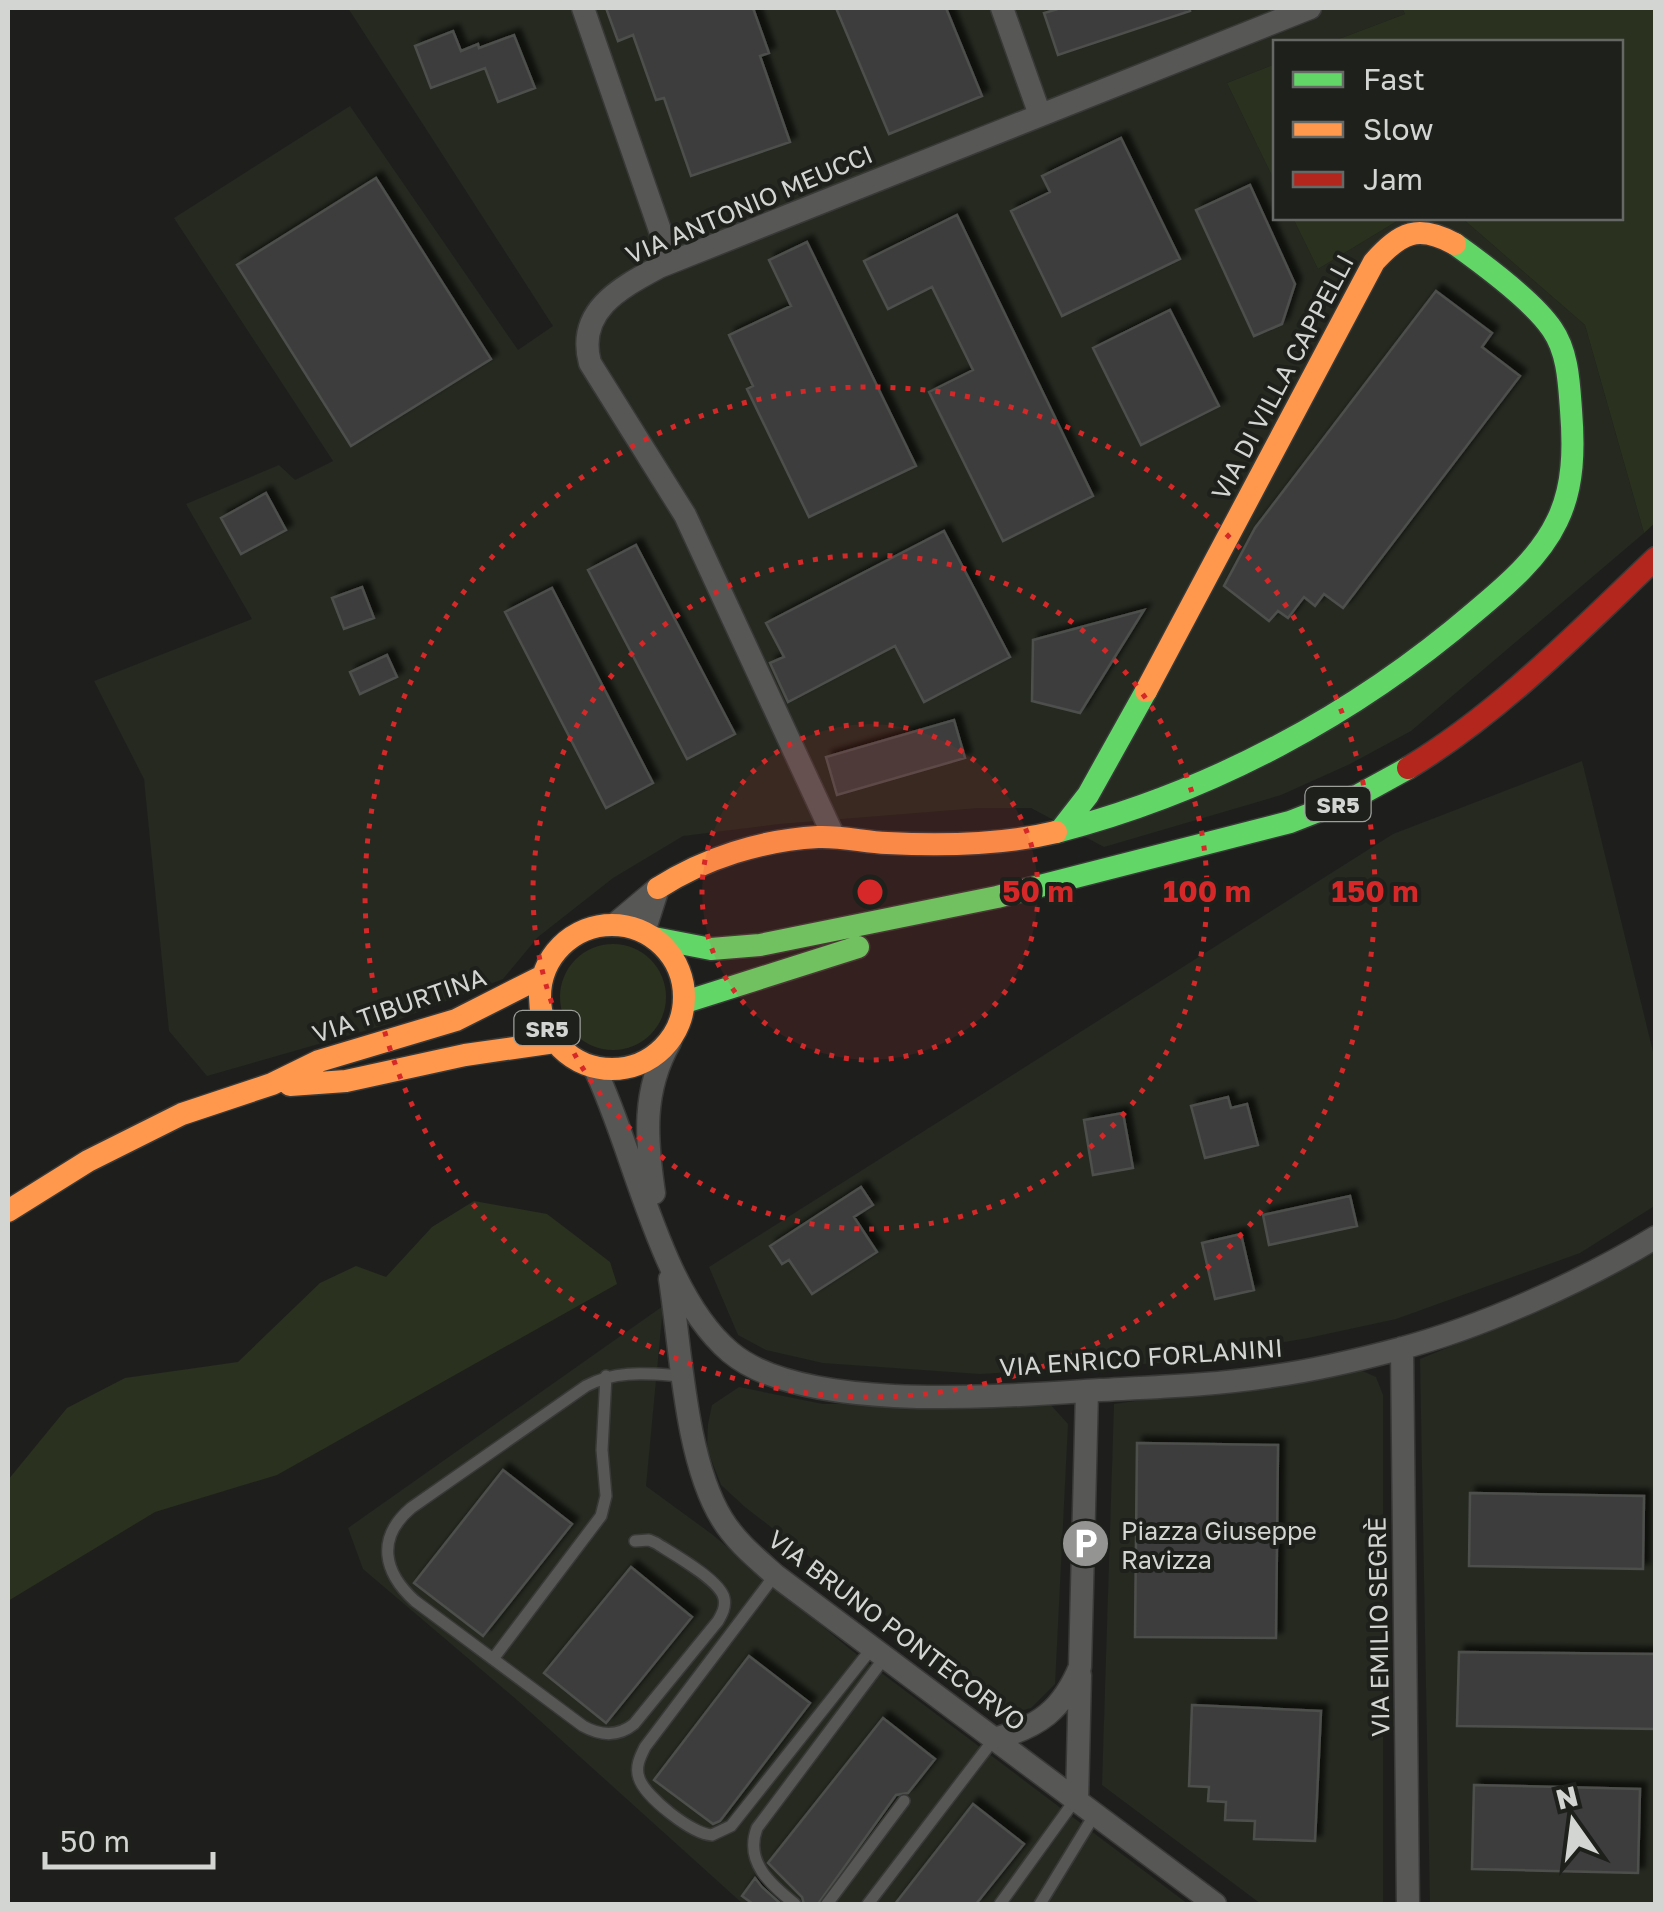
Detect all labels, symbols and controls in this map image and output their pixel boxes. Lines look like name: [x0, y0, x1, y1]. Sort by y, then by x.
legend: [1273, 40, 1623, 220]
text: Fast: [1363, 61, 1425, 97]
text: Slow: [1363, 111, 1434, 147]
street label: VIA ANTONIO MEUCCI: [621, 138, 877, 270]
text: Jam: [1363, 161, 1423, 197]
street label: VIA DI VILLA CAPPELLI: [1204, 249, 1360, 505]
road number: SR5: [1306, 787, 1370, 821]
text: 50 m: [1002, 873, 1074, 909]
text: 100 m: [1163, 873, 1251, 909]
text: 150 m: [1332, 873, 1419, 909]
centre of rings: [852, 874, 888, 910]
street label: VIA TIBURTINA: [308, 961, 490, 1049]
road number: SR5: [514, 1011, 580, 1045]
street label: VIA ENRICO FORLANINI: [998, 1332, 1284, 1382]
place label: Piazza Giuseppe Ravizza: [1121, 1515, 1317, 1575]
street label: VIA EMILIO SEGRÈ: [1361, 1517, 1395, 1737]
parking icon: Piazza Giuseppe Ravizza: [1060, 1518, 1112, 1570]
street label: VIA BRUNO PONTECORVO: [762, 1523, 1032, 1737]
north arrow: [1523, 1772, 1623, 1872]
text: N: [1553, 1779, 1581, 1816]
scale bar: [45, 1807, 212, 1869]
text: 50 m: [60, 1823, 130, 1859]

